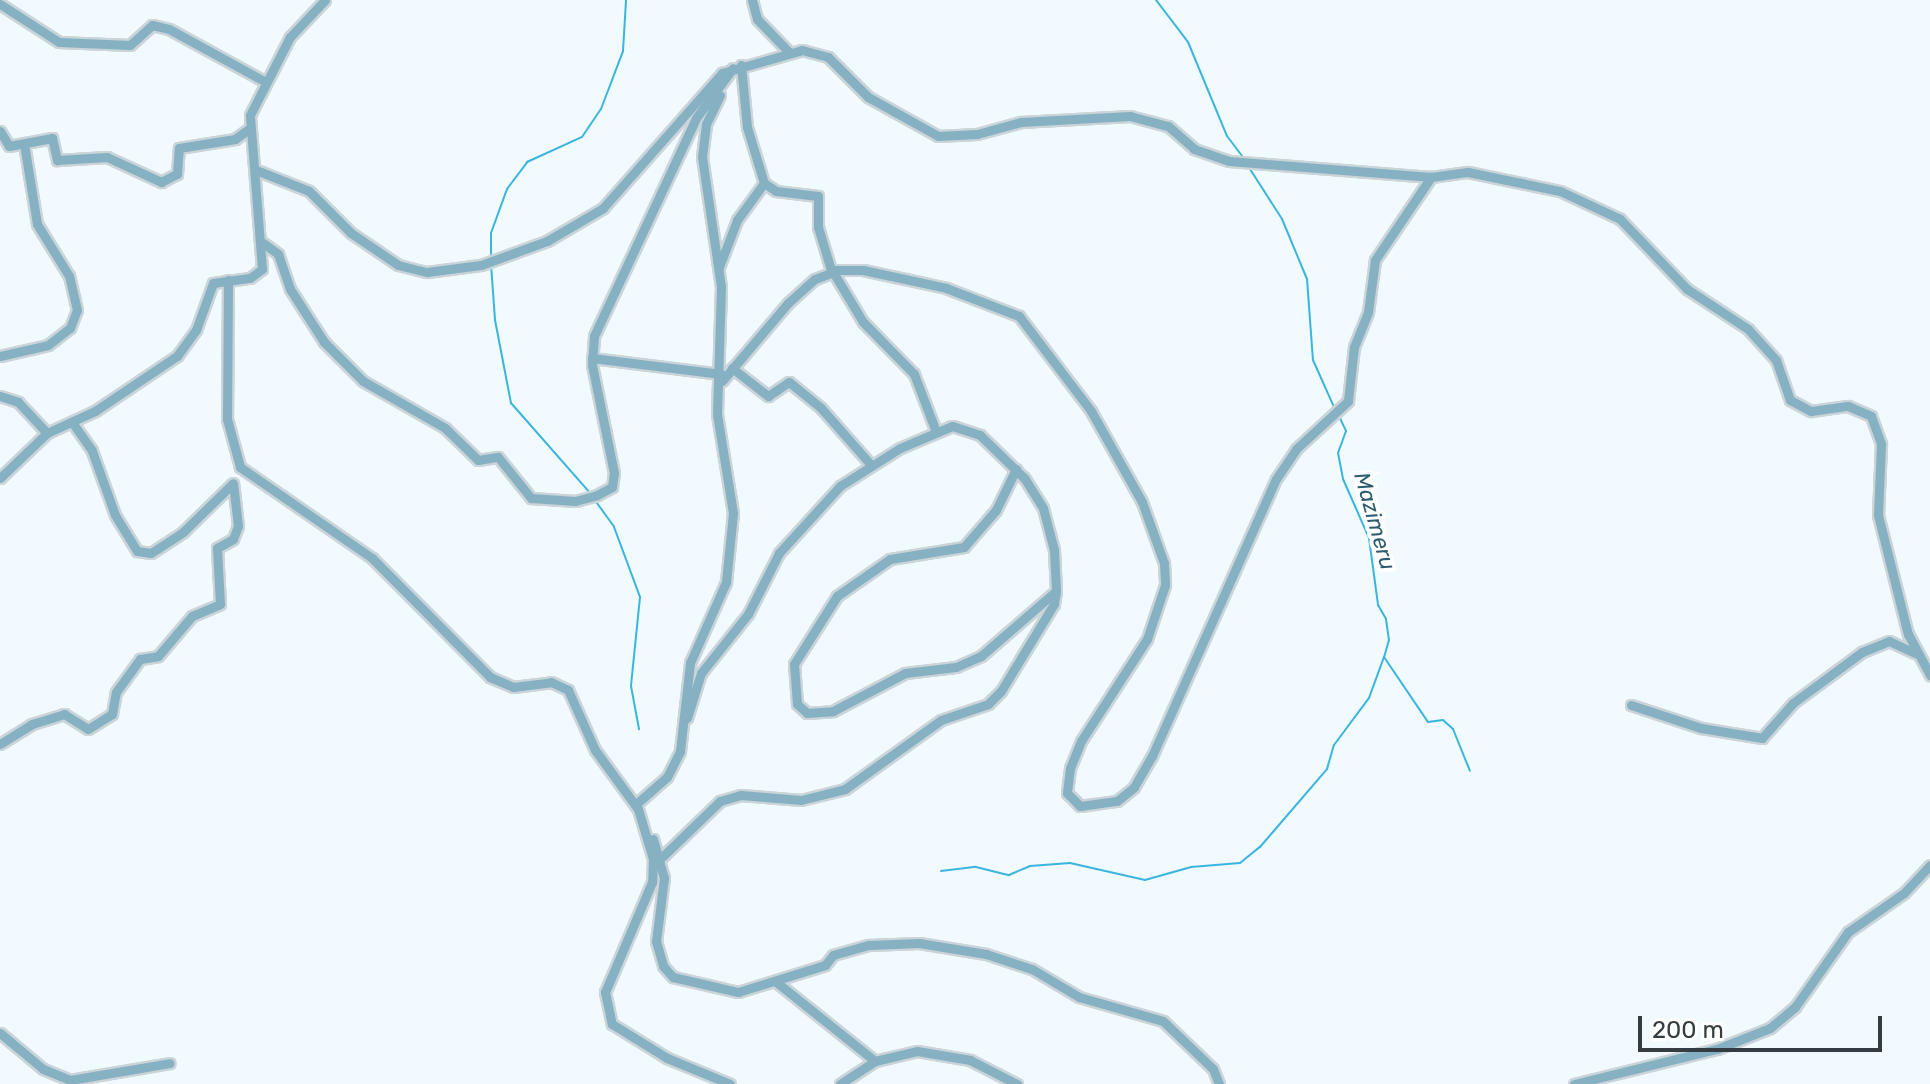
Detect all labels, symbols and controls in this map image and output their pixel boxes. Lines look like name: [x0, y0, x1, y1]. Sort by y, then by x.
water label: Mazimeru: [1348, 469, 1402, 573]
scale bar: [1642, 1000, 1886, 1050]
text: 200 m: [1652, 1016, 1724, 1044]

